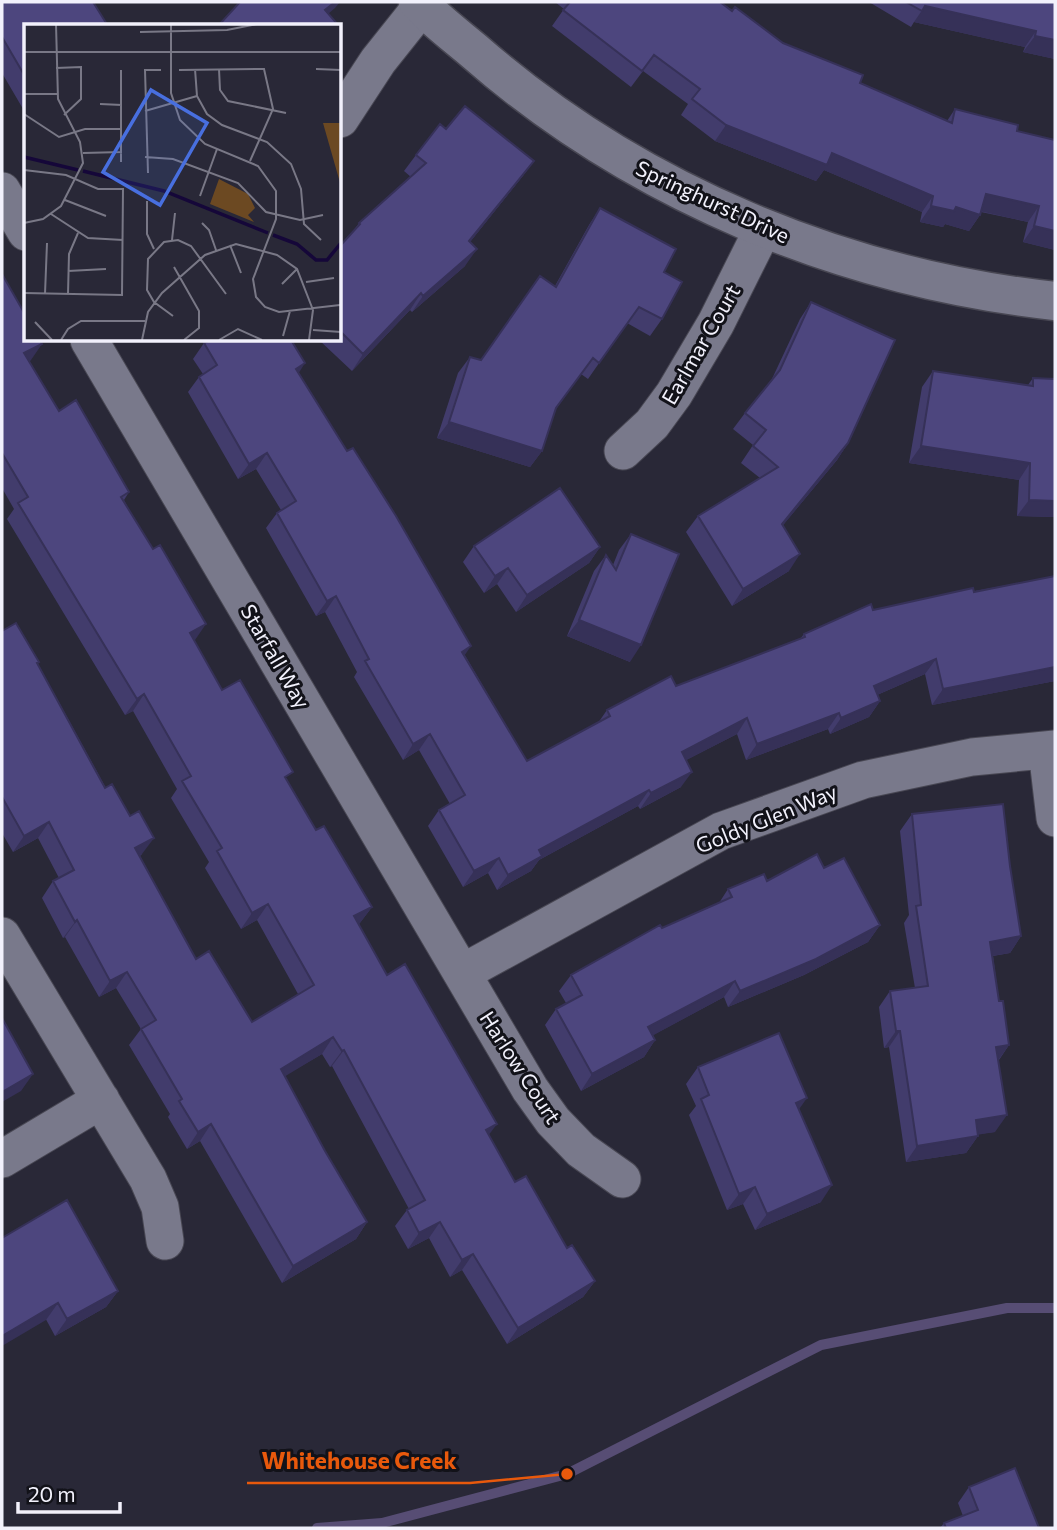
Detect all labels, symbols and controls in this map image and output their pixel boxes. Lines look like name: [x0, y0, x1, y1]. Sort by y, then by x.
inset map: [24, 24, 341, 341]
street label: Springhurst Drive: [632, 154, 794, 248]
street label: Earlmar Court: [656, 279, 744, 409]
street label: Starfall Way: [236, 600, 316, 712]
street label: Goldy Glen Way: [692, 778, 840, 858]
street label: Harlow Court: [475, 1006, 567, 1128]
callout: Whitehouse Creek: [247, 1439, 470, 1483]
text: Whitehouse Creek: [261, 1446, 457, 1474]
scale bar: [18, 1470, 119, 1514]
text: 20 m: [28, 1481, 76, 1506]

